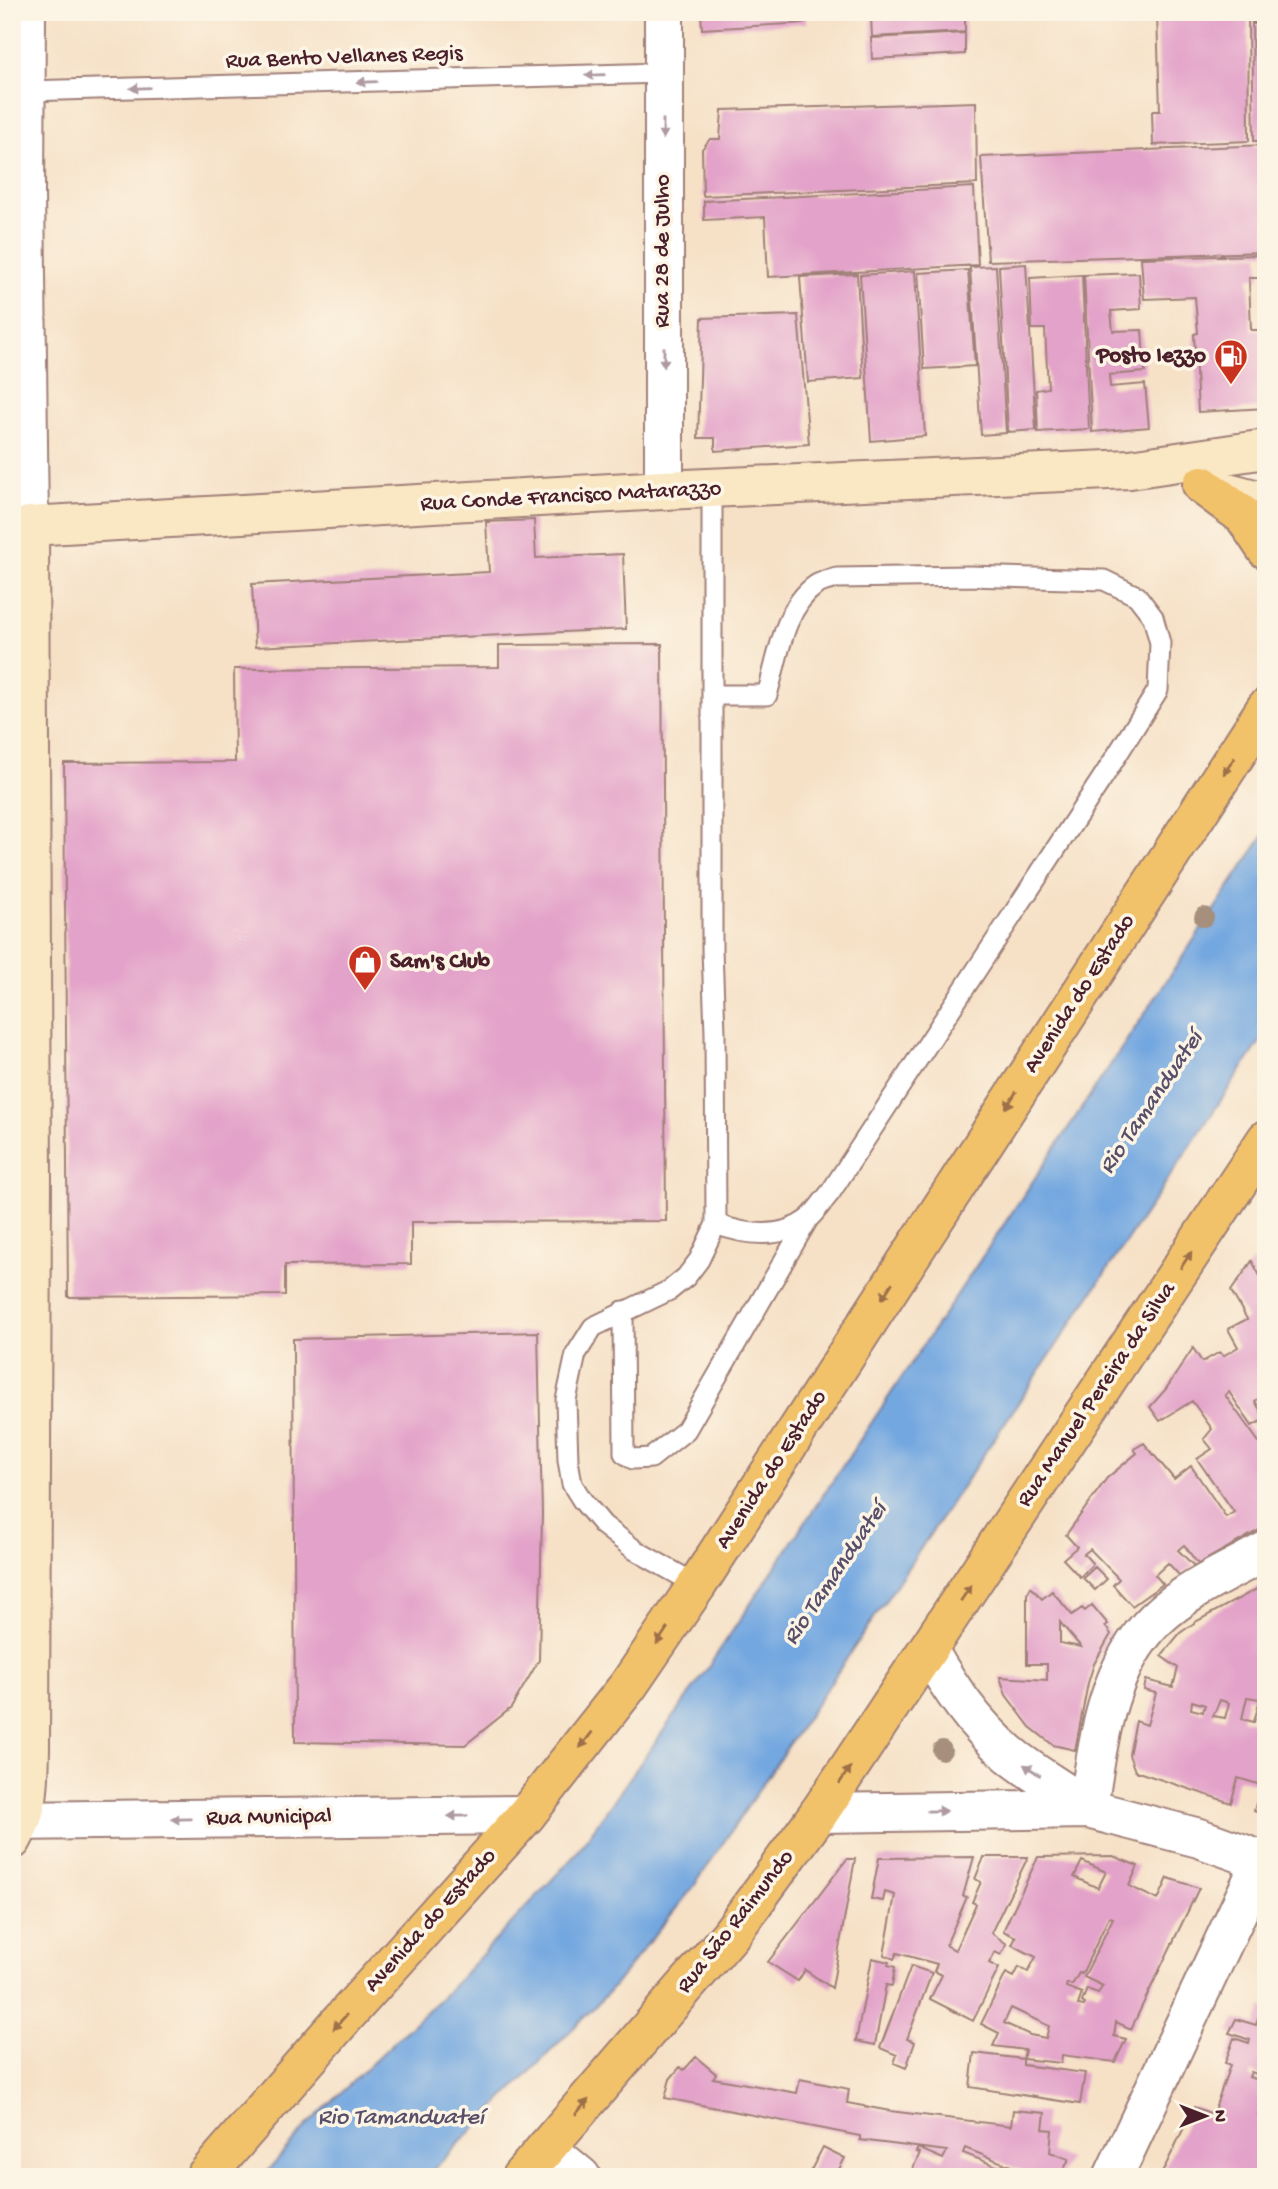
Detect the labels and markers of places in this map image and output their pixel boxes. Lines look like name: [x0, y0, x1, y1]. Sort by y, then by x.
fuel station icon: Posto Iezzo: [1212, 337, 1250, 386]
place label: Posto Iezzo: [1095, 343, 1206, 370]
shop icon: Sam's Club: [346, 943, 384, 992]
place label: Sam's Club: [390, 949, 491, 976]

